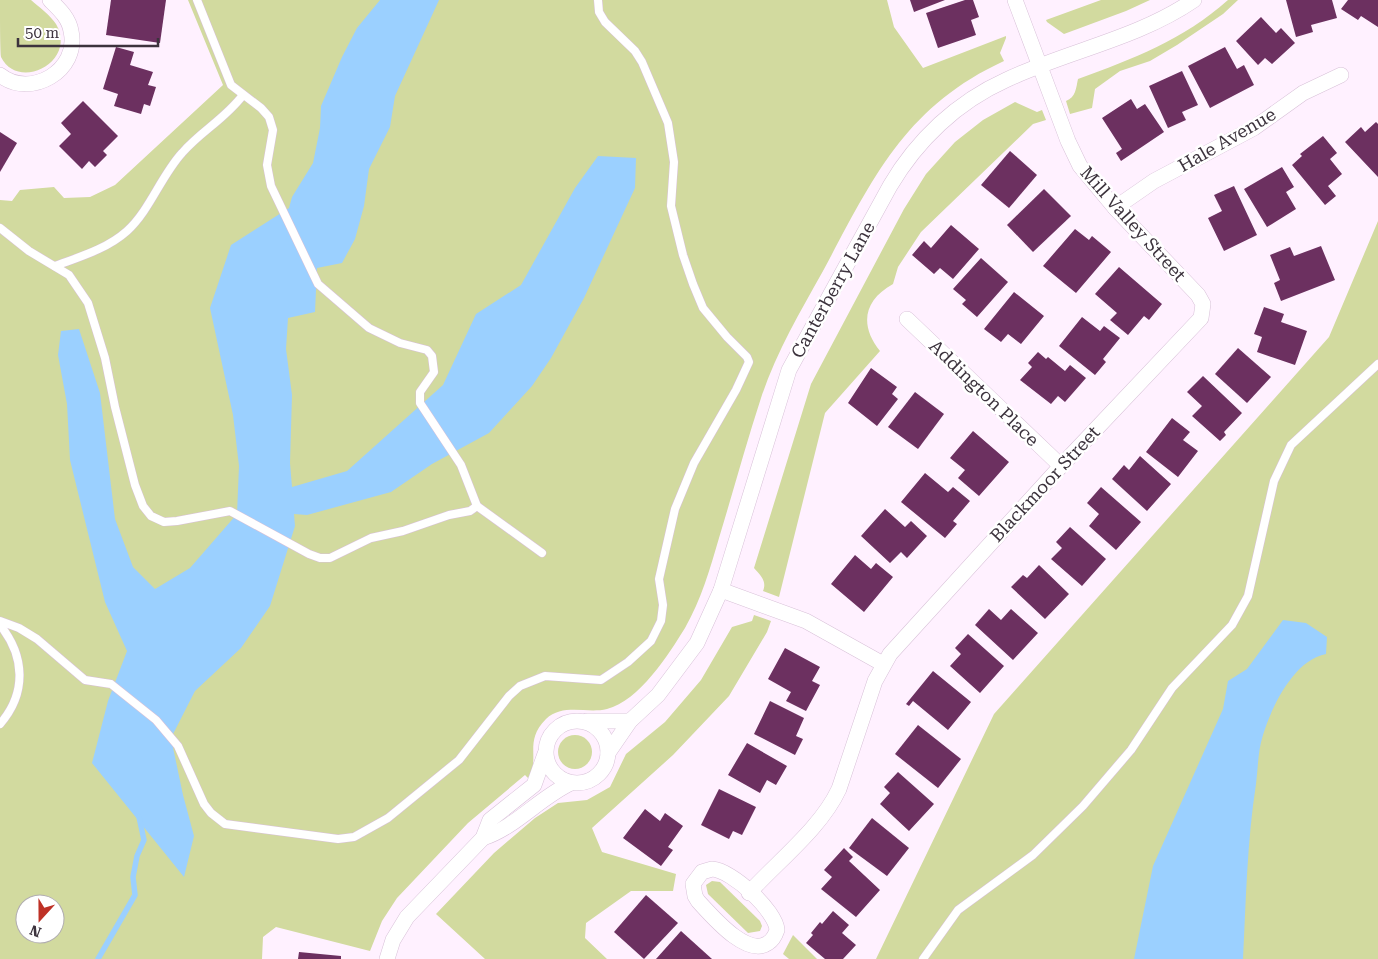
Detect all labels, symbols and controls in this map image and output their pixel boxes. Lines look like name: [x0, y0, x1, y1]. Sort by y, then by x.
scale bar: [18, 15, 158, 47]
text: 50 m: [25, 24, 60, 42]
street label: Hale Avenue: [1174, 103, 1279, 176]
street label: Mill Valley Street: [1076, 162, 1191, 286]
street label: Canterberry Lane: [786, 218, 879, 362]
street label: Addington Place: [925, 335, 1043, 450]
street label: Blackmoor Street: [986, 421, 1104, 546]
north arrow: [15, 894, 65, 944]
text: N: [27, 922, 43, 941]

